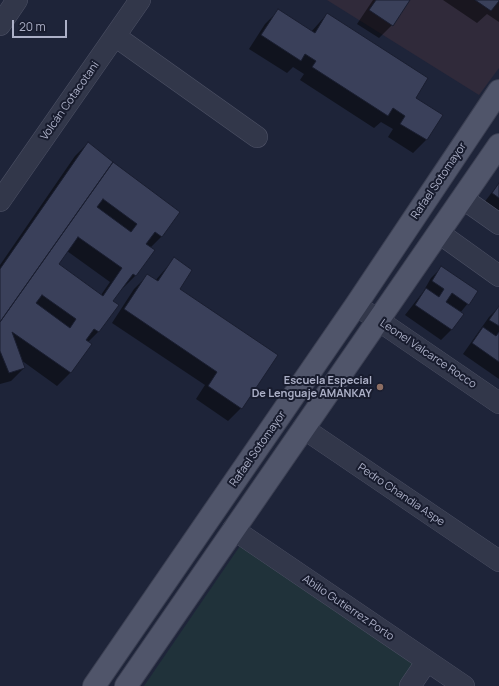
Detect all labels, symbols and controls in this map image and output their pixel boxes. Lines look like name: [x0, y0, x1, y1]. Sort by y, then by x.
scale bar: [14, 12, 69, 38]
text: 20 m: [19, 18, 46, 35]
street label: Volcán Cotacotani: [38, 59, 102, 143]
street label: Rafael Sotomayor: [409, 140, 469, 222]
street label: Leonel Valcarce Rocco: [377, 317, 479, 391]
place label: Escuela Especial De Lenguaje AMANKAY: [252, 374, 372, 400]
marker: Escuela Especial De Lenguaje AMANKAY: [375, 382, 385, 392]
street label: Rafael Sotomayor: [227, 409, 289, 489]
street label: Pedro Chandia Aspe: [355, 461, 447, 529]
street label: Abilio Gutierrez Porto: [300, 572, 396, 644]

